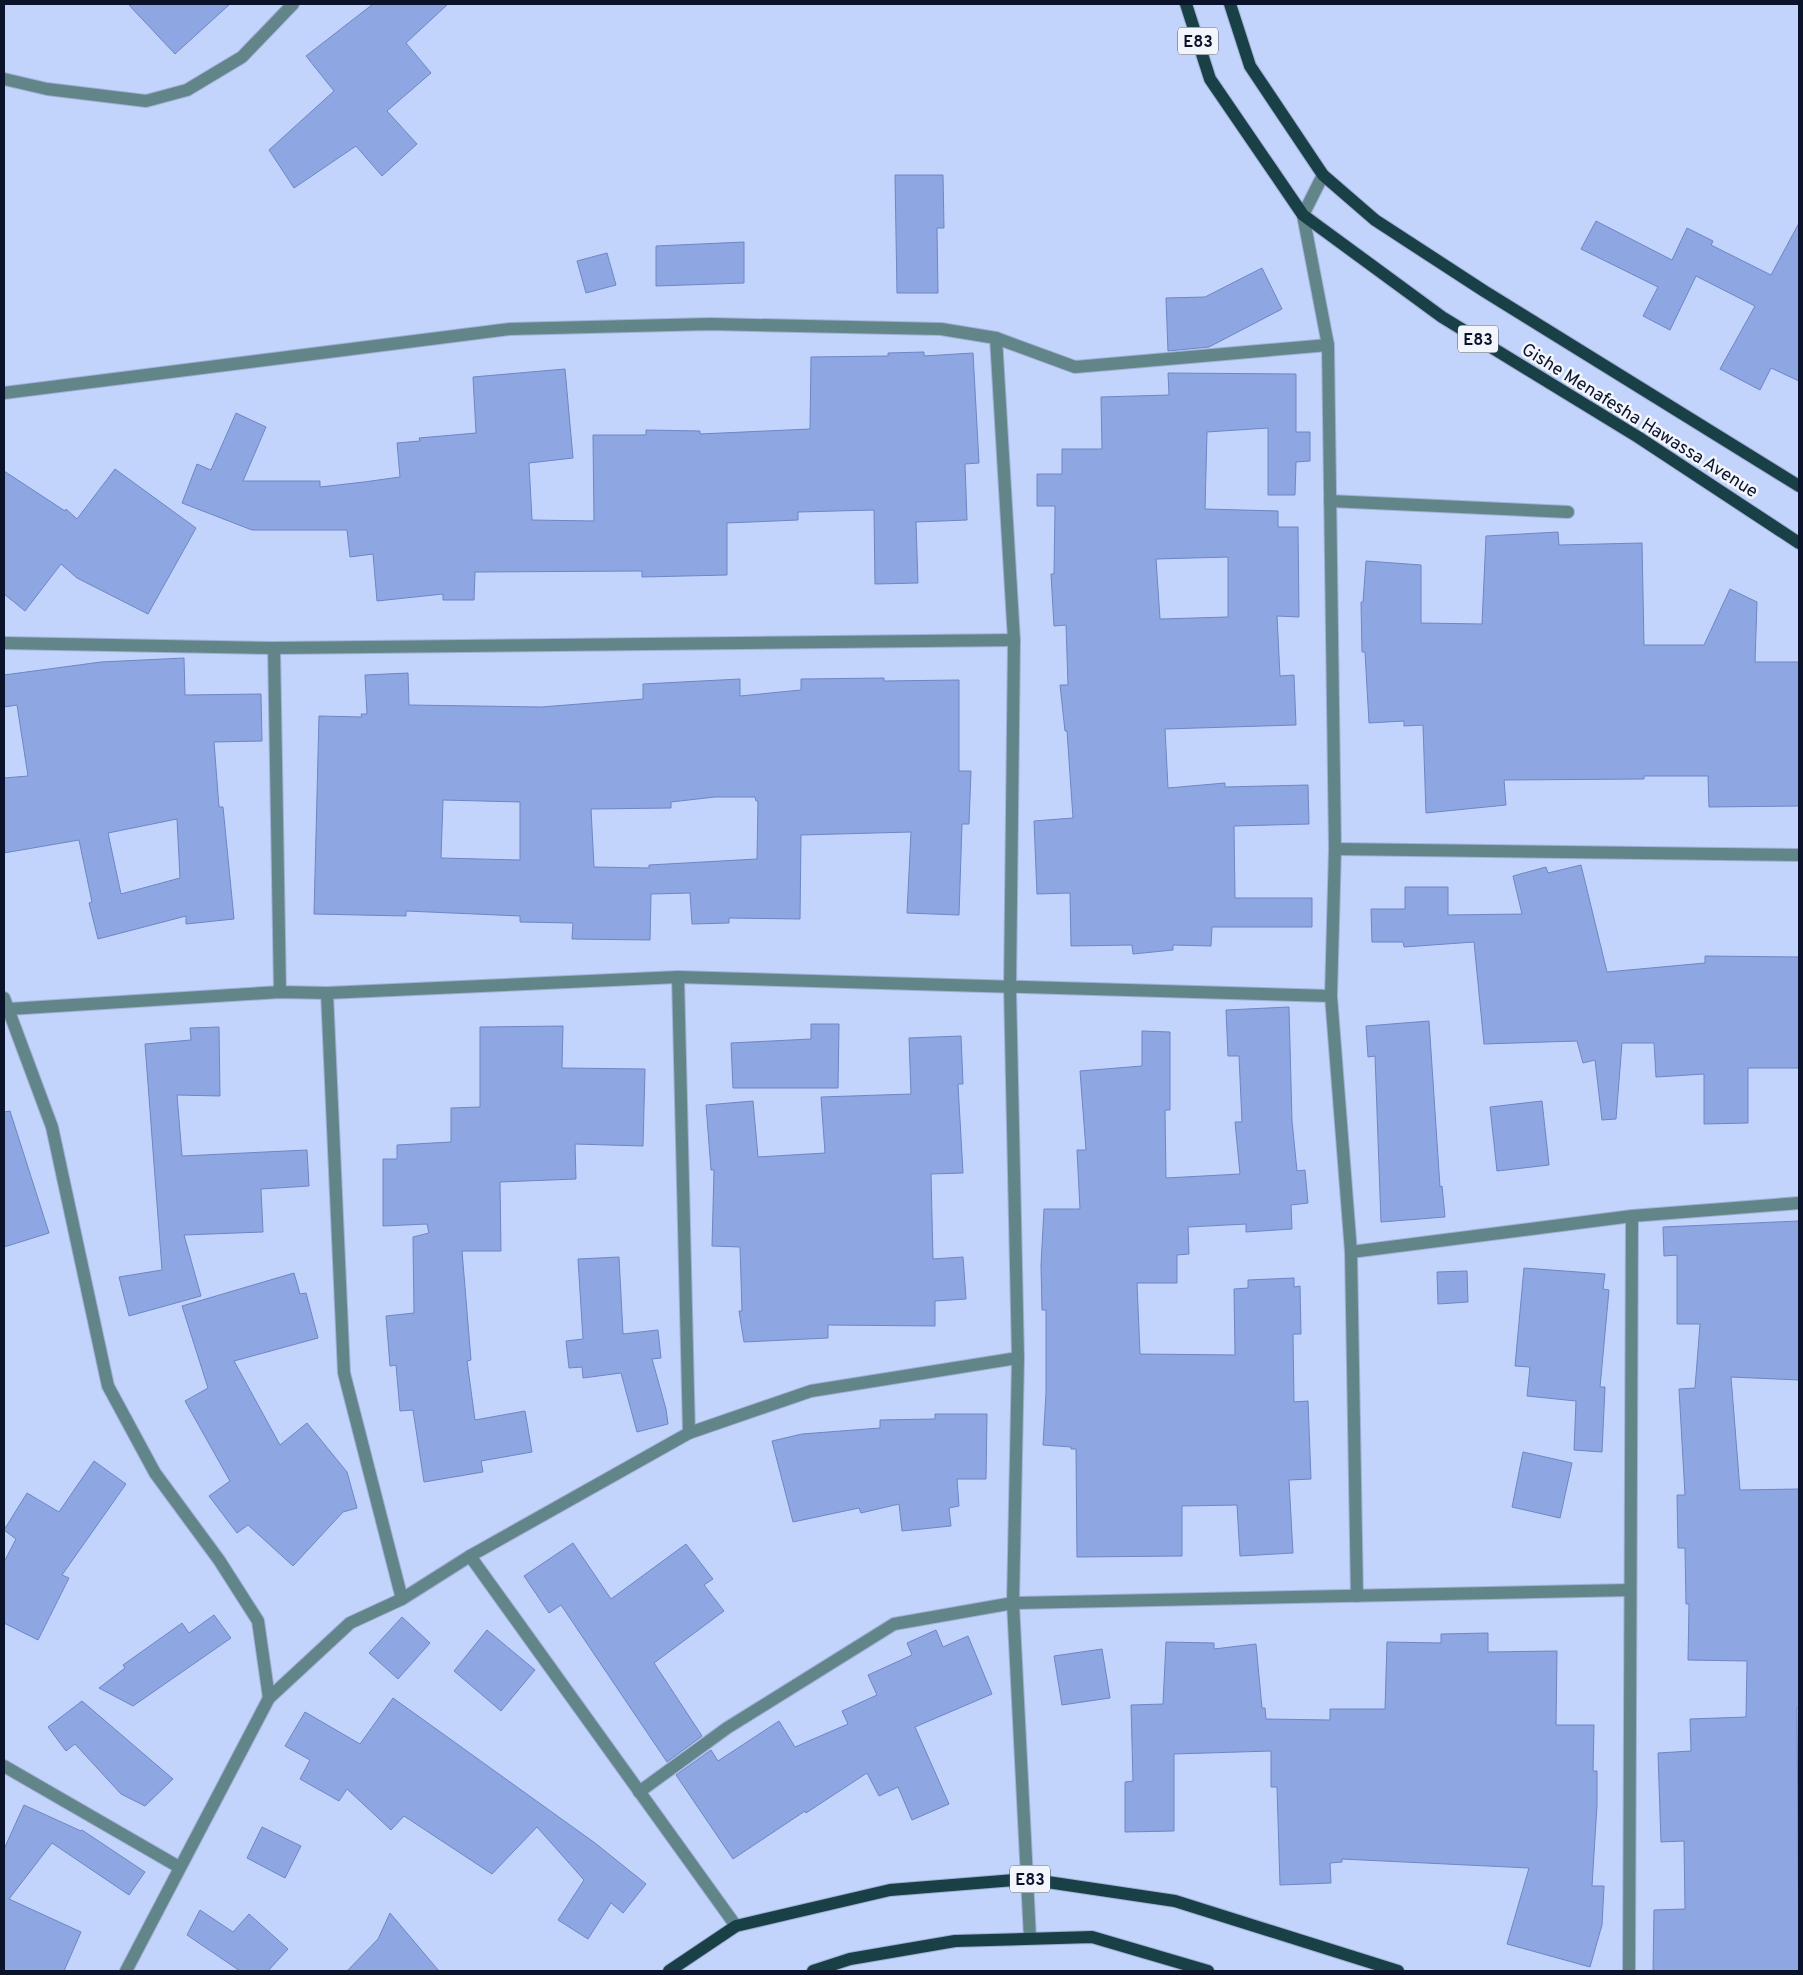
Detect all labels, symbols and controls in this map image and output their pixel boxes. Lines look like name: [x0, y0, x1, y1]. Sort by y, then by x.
road number: E83: [1178, 27, 1218, 54]
road number: E83: [1458, 326, 1498, 352]
street label: Gishe Menafesha Hawassa Avenue: [1517, 339, 1762, 504]
road number: E83: [1010, 1866, 1050, 1892]

